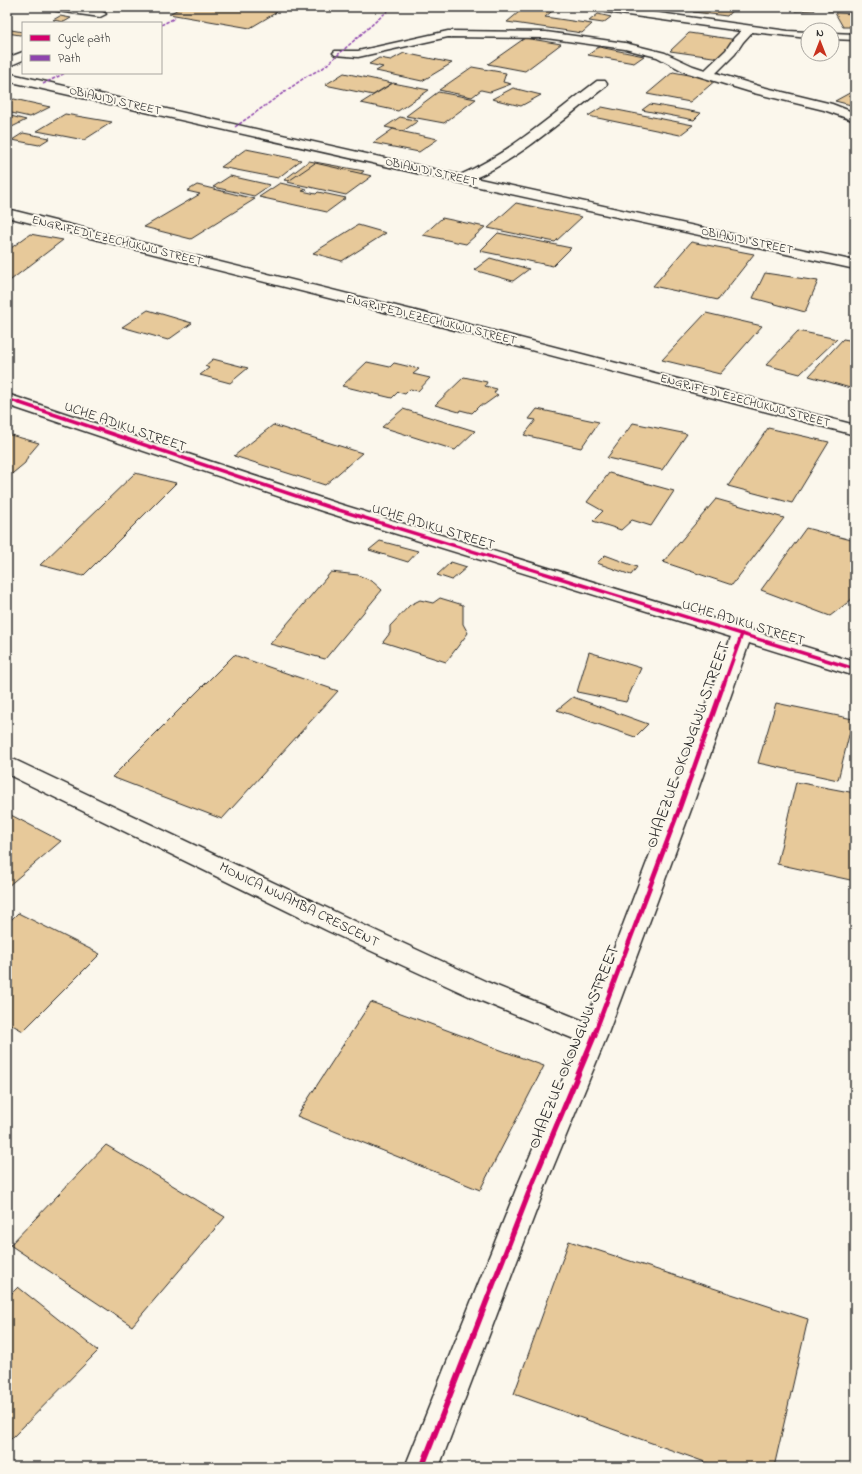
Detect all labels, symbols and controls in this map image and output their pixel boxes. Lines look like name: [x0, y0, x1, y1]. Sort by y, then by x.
legend: [22, 22, 162, 74]
north arrow: [800, 22, 840, 62]
text: N: [816, 25, 824, 41]
text: Cycle path: [58, 30, 110, 49]
text: Path: [58, 50, 81, 68]
street label: OBIANIDI STREET: [67, 82, 163, 120]
street label: OBIANIDI STREET: [383, 153, 479, 191]
street label: ENGR.IFEDI EZECHUKWU STREET: [30, 211, 204, 271]
street label: OBIANIDI STREET: [699, 222, 795, 260]
street label: ENGR.IFEDI EZECHUKWU STREET: [344, 290, 518, 350]
street label: ENGR.IFEDI EZECHUKWU STREET: [658, 370, 832, 432]
street label: UCHE ADIKU STREET: [61, 396, 189, 458]
street label: UCHE ADIKU STREET: [369, 498, 497, 556]
street label: UCHE ADIKU STREET: [679, 594, 807, 652]
street label: OHAEZUE OKONGWU STREET: [639, 638, 737, 852]
street label: MONICA NWAMBA CRESCENT: [215, 857, 383, 953]
street label: OHAEZUE OKONGWU STREET: [522, 941, 627, 1153]

